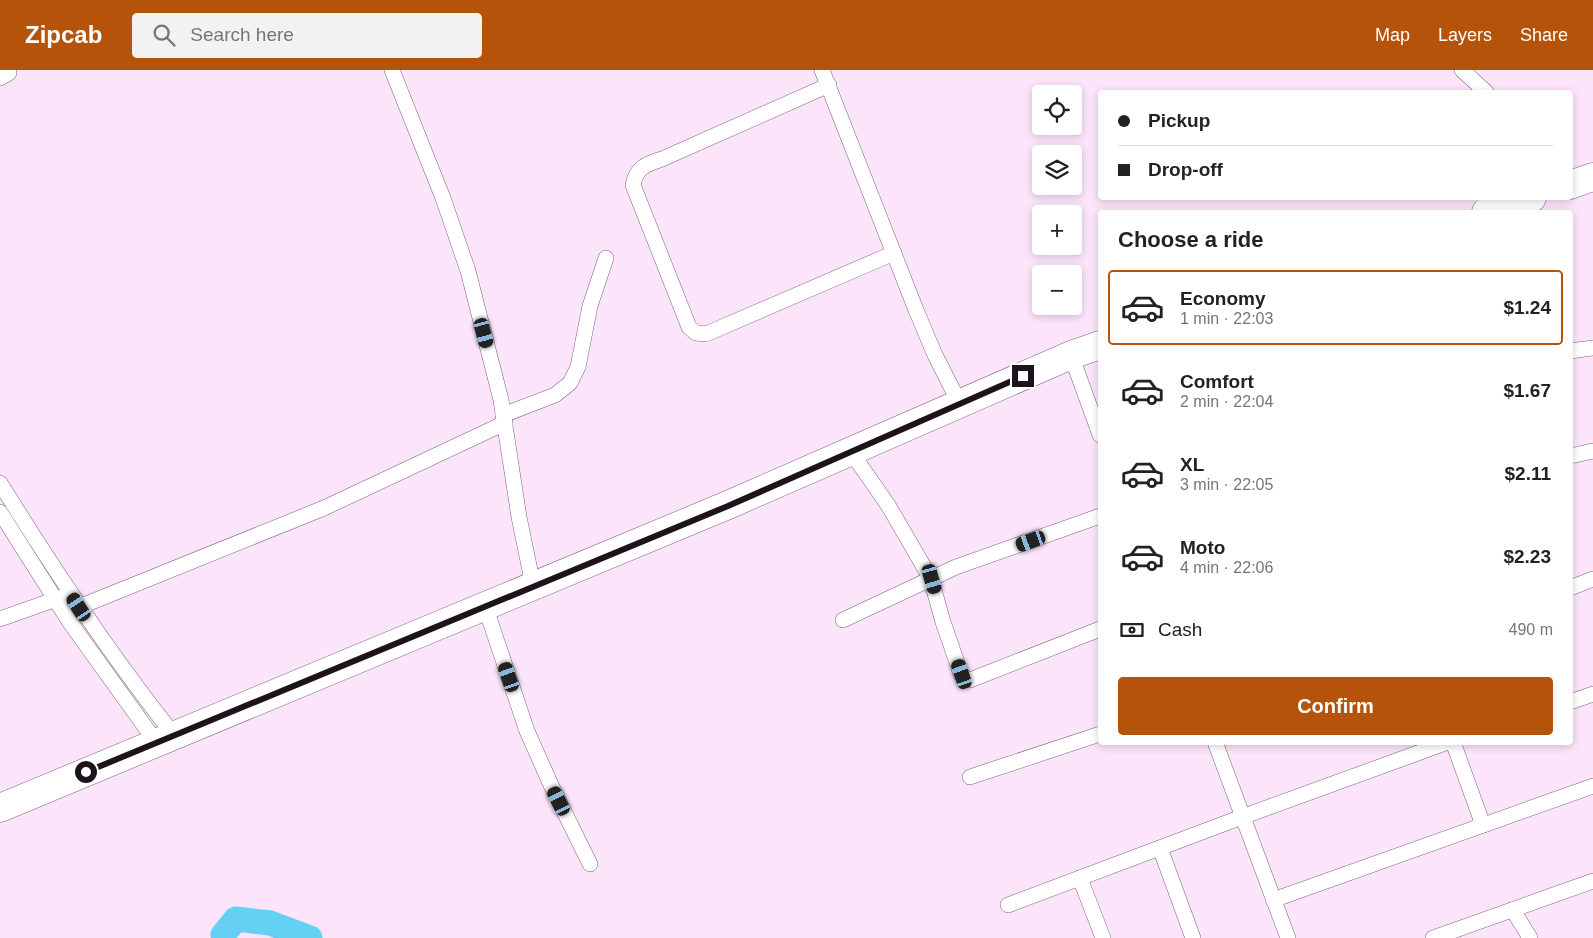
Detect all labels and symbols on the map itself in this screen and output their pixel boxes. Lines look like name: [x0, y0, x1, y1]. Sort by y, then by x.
car: [472, 317, 495, 349]
route end: [1012, 365, 1034, 387]
car: [1014, 529, 1047, 553]
car: [920, 563, 943, 595]
car: [64, 590, 93, 624]
car: [950, 657, 973, 691]
car: [497, 660, 520, 694]
route start: [75, 761, 97, 783]
car: [545, 784, 572, 818]

